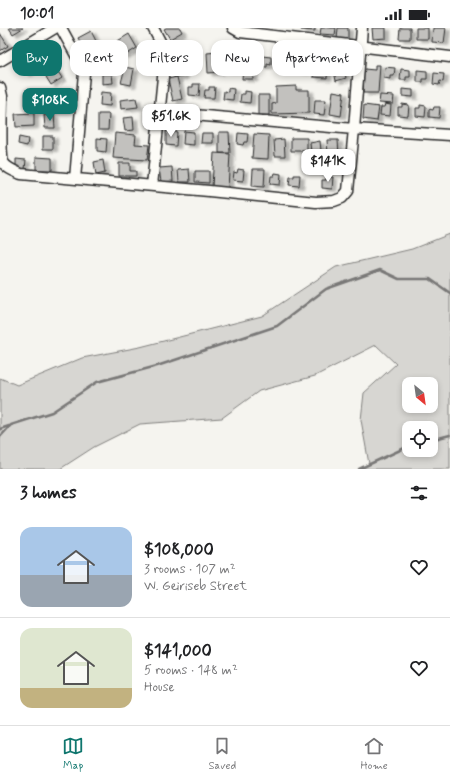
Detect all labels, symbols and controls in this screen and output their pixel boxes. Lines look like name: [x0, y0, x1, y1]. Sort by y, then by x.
text: 10:01: [20, 4, 54, 24]
chip: Buy: [12, 40, 62, 76]
chip: Rent: [70, 40, 128, 76]
chip: Filters: [136, 40, 203, 76]
chip: New: [211, 40, 264, 76]
chip: Apartment: [272, 40, 363, 76]
pin: $108K: [22, 88, 78, 122]
text: $108K: [31, 92, 69, 109]
pin: $51.6K: [138, 104, 204, 138]
text: $51.6K: [151, 108, 191, 125]
pin: $141K: [300, 149, 356, 183]
text: $141K: [310, 153, 346, 170]
north arrow: [402, 377, 438, 413]
map controls: [402, 377, 438, 457]
button: locate: [402, 421, 438, 457]
text: 3 homes: [20, 482, 77, 504]
icon: filters: [408, 482, 430, 504]
text: $108,000: [144, 539, 214, 561]
icon: home: [52, 543, 100, 591]
icon: heart: [408, 556, 430, 578]
text: 3 rooms · 107 m²: [144, 561, 236, 578]
text: W. Geiriseb Street: [144, 578, 247, 595]
text: $141,000: [144, 640, 212, 662]
icon: home: [52, 644, 100, 692]
icon: heart: [408, 657, 430, 679]
text: 5 rooms · 148 m²: [144, 662, 238, 679]
text: House: [144, 679, 175, 696]
tab: Map: [62, 735, 84, 773]
tab: Saved: [208, 735, 236, 773]
tab: Home: [361, 735, 388, 773]

